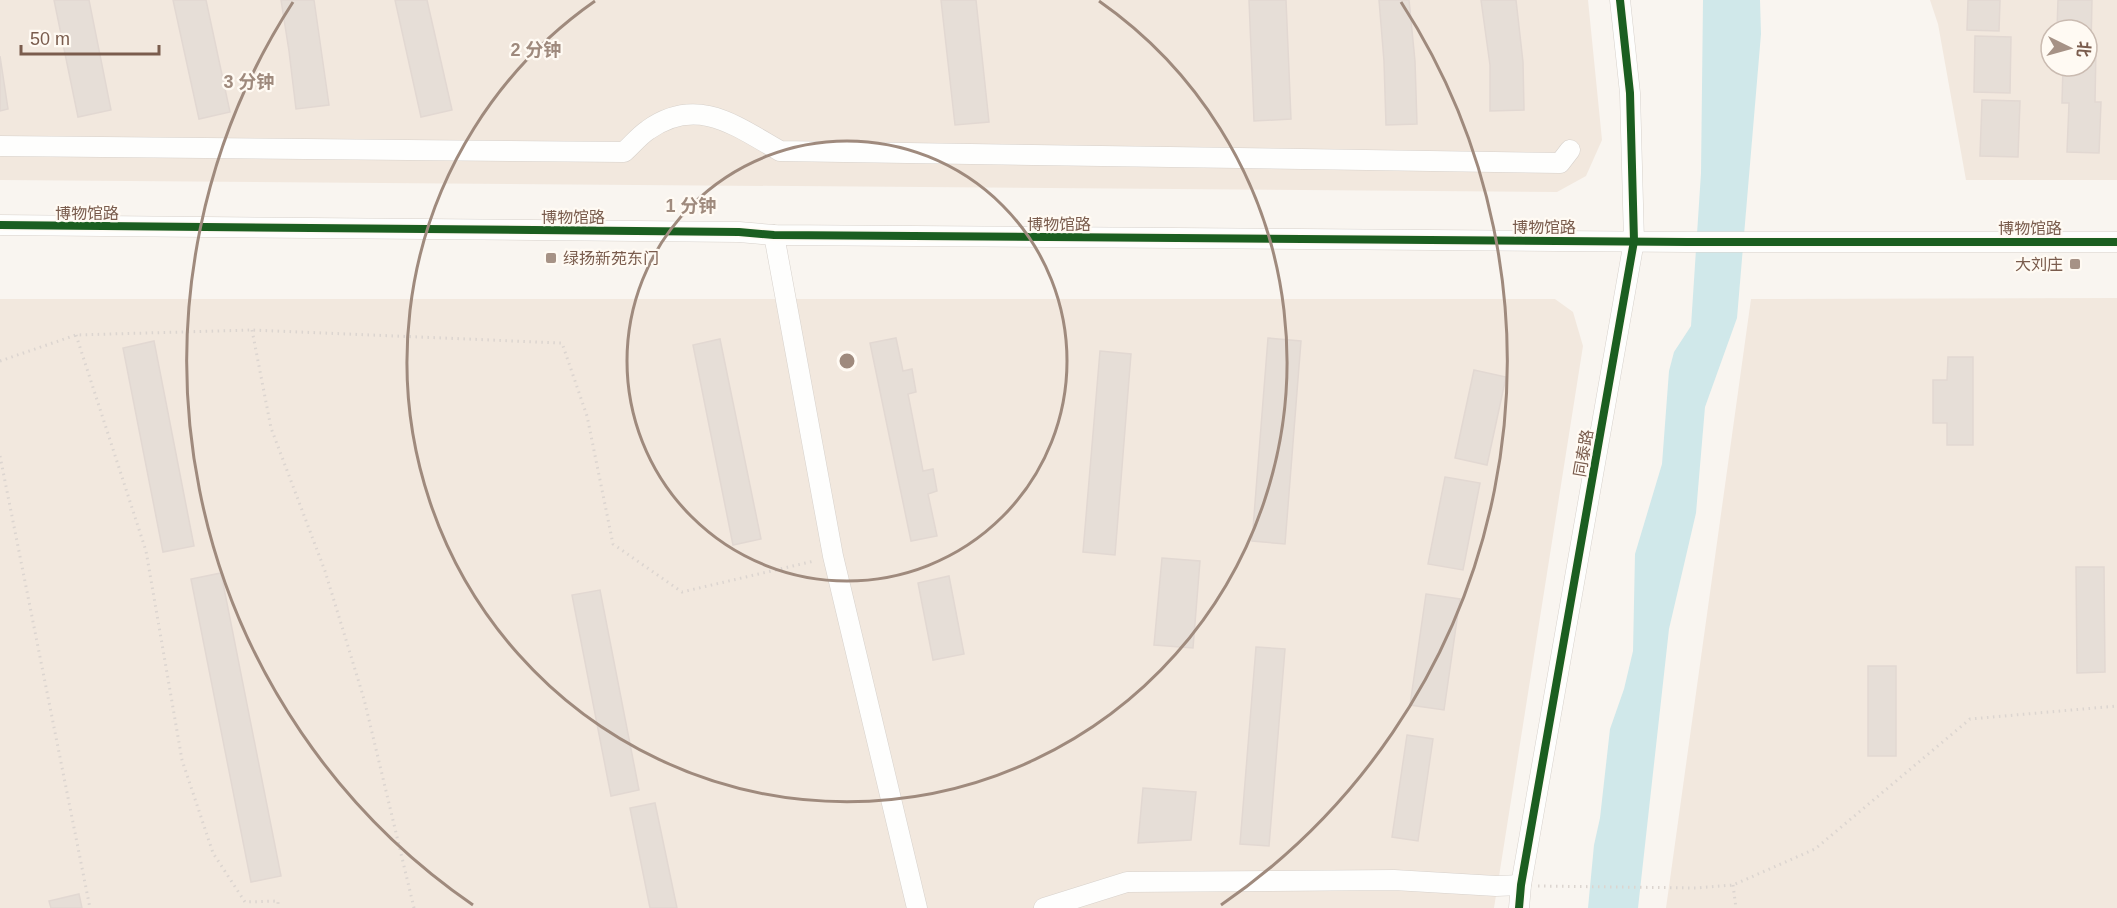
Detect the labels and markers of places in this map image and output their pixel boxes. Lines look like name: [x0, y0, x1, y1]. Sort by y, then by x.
place label: 绿扬新苑东门: [563, 250, 659, 267]
marker: 绿扬新苑东门: [544, 251, 558, 265]
place label: 大刘庄: [2015, 256, 2063, 273]
marker: 大刘庄: [2068, 257, 2082, 271]
centre of rings: [837, 351, 857, 371]

